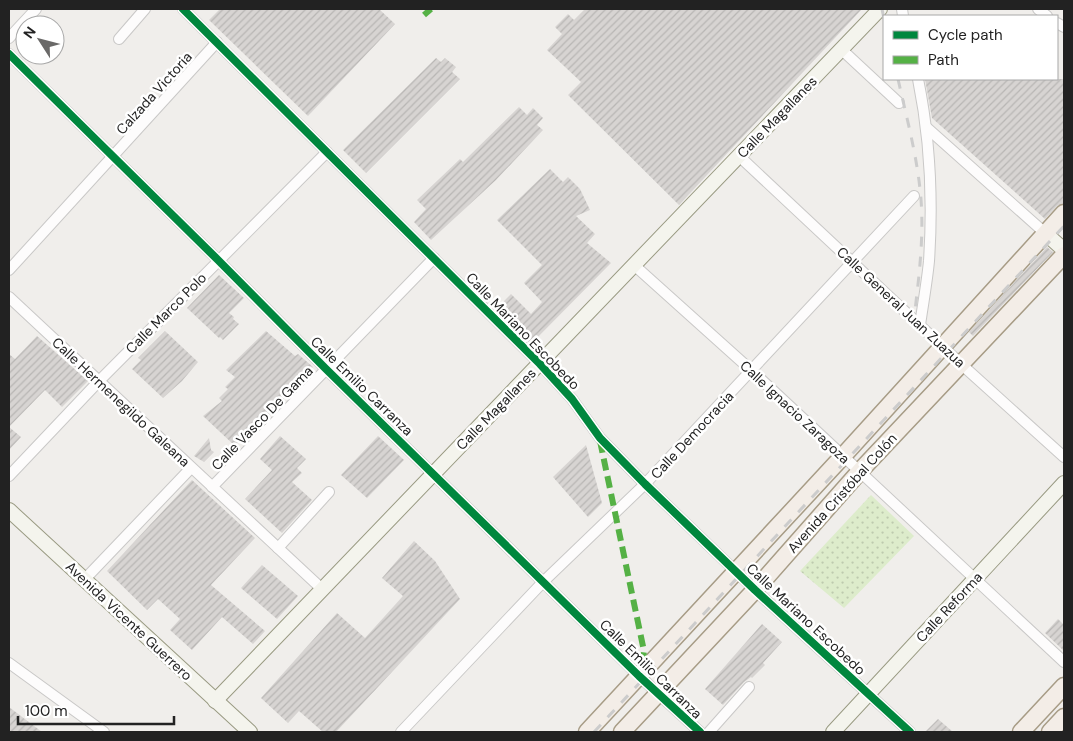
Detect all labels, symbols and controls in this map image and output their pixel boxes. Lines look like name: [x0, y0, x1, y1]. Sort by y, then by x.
north arrow: [15, 15, 65, 65]
legend: [883, 15, 1058, 80]
text: N: [19, 23, 40, 42]
text: Cycle path: [928, 25, 1003, 45]
street label: Calzada Victoria: [112, 48, 196, 138]
text: Path: [928, 50, 959, 70]
street label: Calle Magallanes: [733, 72, 821, 162]
street label: Calle General Juan Zuazua: [833, 243, 969, 371]
street label: Calle Marco Polo: [122, 269, 210, 357]
street label: Calle Mariano Escobedo: [462, 269, 584, 393]
street label: Calle Emilio Carranza: [307, 332, 417, 440]
street label: Calle Hermenegildo Galeana: [48, 333, 194, 471]
street label: Calle Ignacio Zaragoza: [736, 356, 854, 468]
street label: Calle Vasco De Gama: [207, 362, 317, 474]
street label: Calle Magallanes: [452, 364, 540, 454]
street label: Calle Democracia: [647, 387, 737, 483]
street label: Avenida Cristóbal Colón: [783, 429, 901, 557]
street label: Avenida Vicente Guerrero: [62, 558, 196, 684]
street label: Calle Mariano Escobedo: [743, 559, 869, 679]
street label: Calle Reforma: [912, 568, 986, 646]
street label: Calle Emilio Carranza: [596, 615, 706, 723]
scale bar: [18, 694, 174, 726]
text: 100 m: [25, 701, 68, 721]

